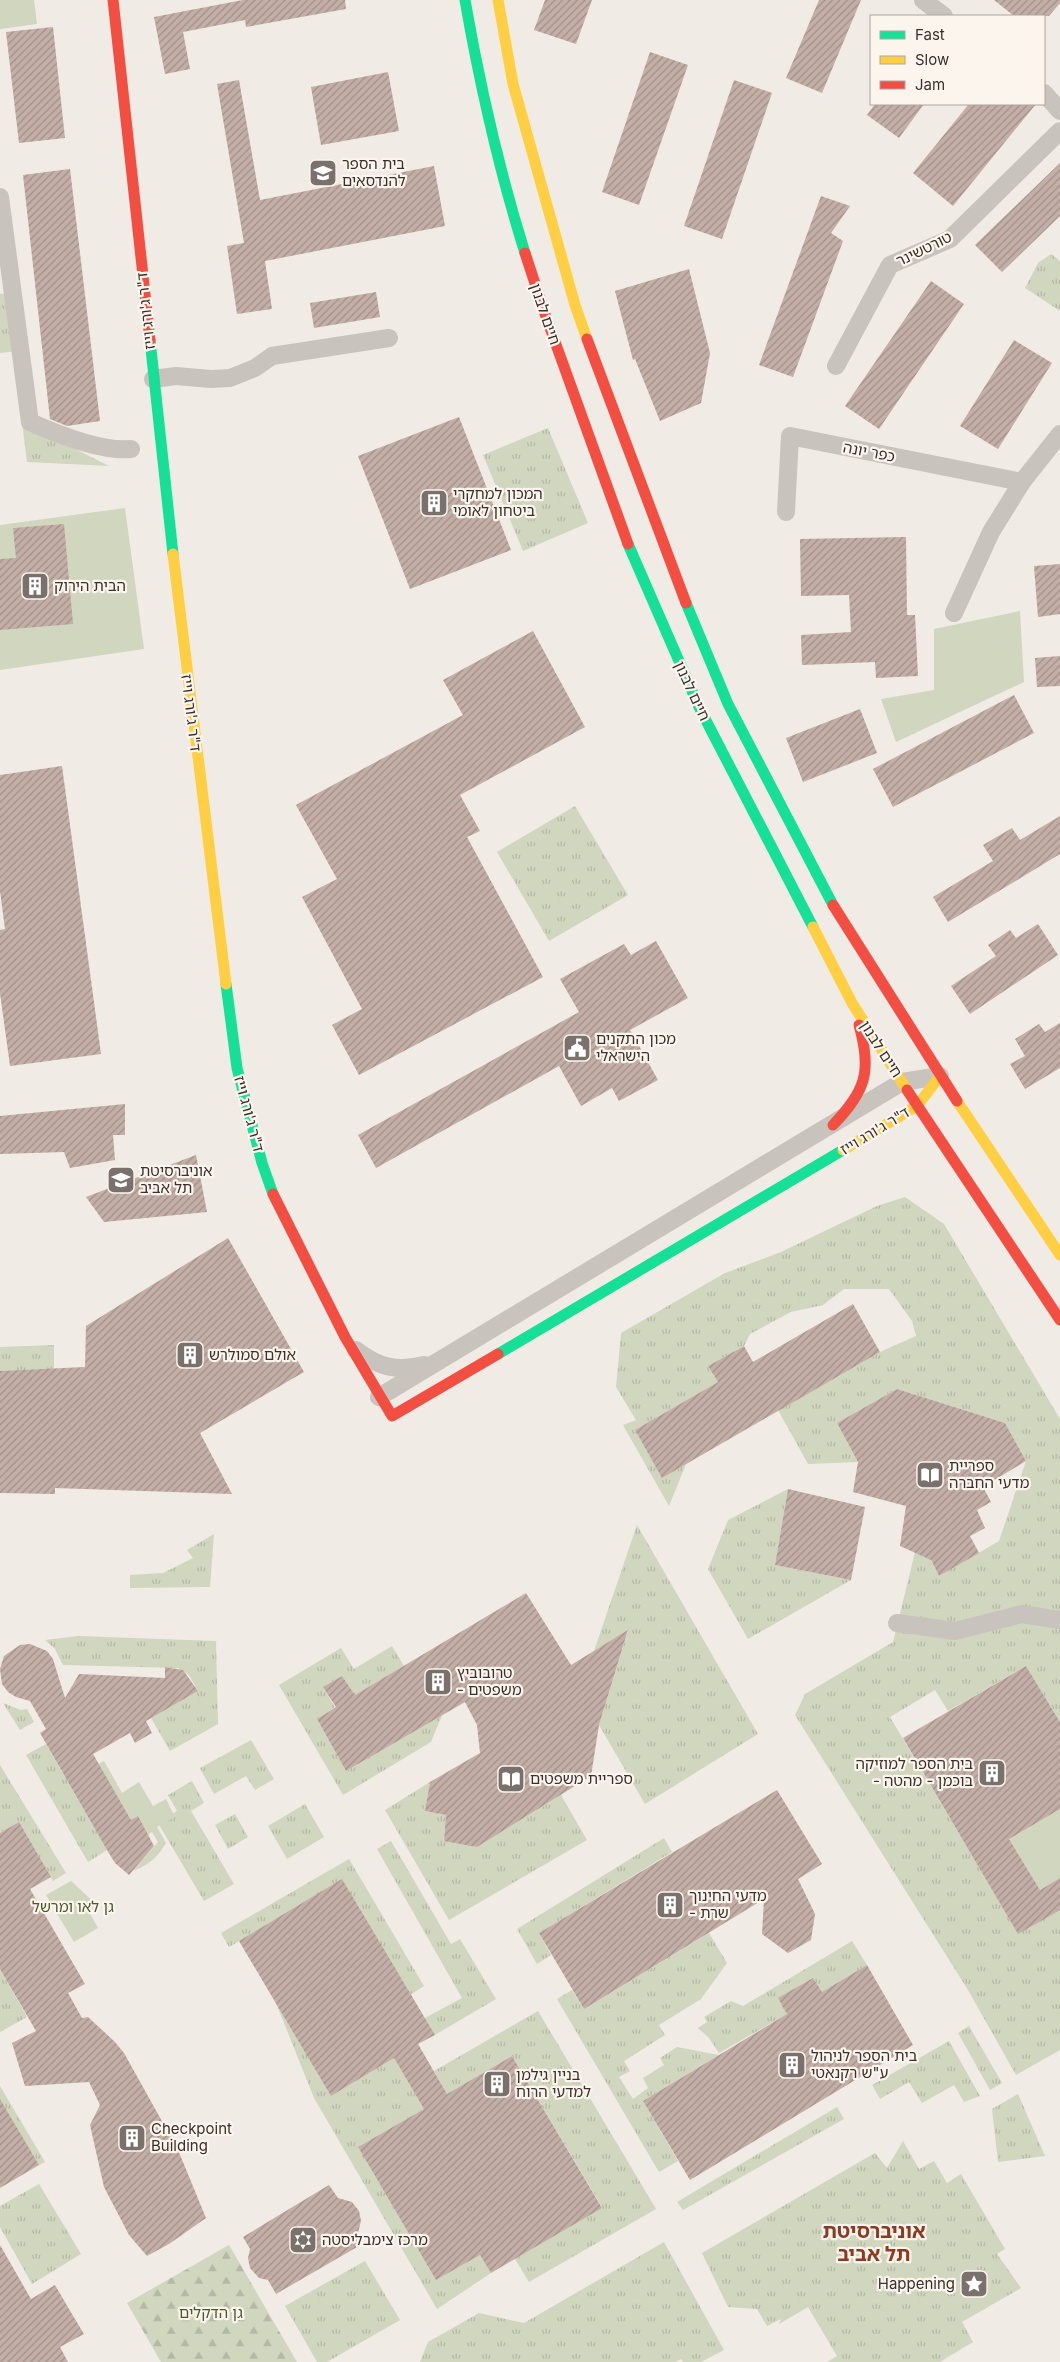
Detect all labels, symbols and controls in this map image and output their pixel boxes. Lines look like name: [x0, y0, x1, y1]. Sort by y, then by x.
legend: [870, 15, 1045, 105]
text: Fast: [915, 25, 945, 44]
text: Slow: [915, 50, 949, 69]
text: Jam: [915, 75, 945, 94]
place label: בית הספר להנדסאים: [342, 154, 406, 190]
school or university icon: בית הספר להנדסאים: [308, 158, 338, 188]
street label: טורטשינר: [893, 227, 955, 270]
street label: ד"ר ג'ורג וייז: [132, 271, 159, 351]
street label: חיים לבנון: [526, 281, 565, 347]
street label: כפר יונה: [842, 437, 897, 466]
place label: המכון למחקרי ביטחון לאומי: [453, 484, 543, 520]
building icon: המכון למחקרי ביטחון לאומי: [419, 488, 449, 518]
building icon: הבית הירוק: [20, 571, 50, 601]
place label: הבית הירוק: [54, 576, 126, 595]
street label: חיים לבנון: [670, 658, 715, 724]
street label: ד"ר ג'ורג וייז: [177, 673, 206, 753]
street label: חיים לבנון: [856, 1017, 907, 1081]
place label: מכון התקנים הישראלי: [596, 1029, 676, 1065]
public building icon: מכון התקנים הישראלי: [562, 1033, 592, 1063]
street label: ד"ר ג'ורג וייז: [230, 1074, 269, 1154]
street label: ד"ר ג'ורג וייז: [837, 1102, 913, 1159]
place label: אוניברסיטת תל אביב: [140, 1161, 213, 1197]
school or university icon: אוניברסיטת תל אביב: [106, 1165, 136, 1195]
building icon: אולם סמולרש: [175, 1340, 205, 1370]
place label: אולם סמולרש: [209, 1345, 296, 1364]
place label: ספריית מדעי החברה: [949, 1456, 1029, 1492]
library icon: ספריית מדעי החברה: [915, 1460, 945, 1490]
place label: טרובוביץ - משפטים: [457, 1663, 522, 1699]
building icon: טרובוביץ - משפטים: [423, 1667, 453, 1697]
place label: בית הספר למוזיקה - בוכמן - מהטה: [855, 1754, 973, 1790]
building icon: בית הספר למוזיקה - בוכמן - מהטה: [977, 1758, 1007, 1788]
library icon: ספריית משפטים: [496, 1764, 526, 1794]
place label: ספריית משפטים: [530, 1769, 633, 1788]
place label: מדעי החינוך - שרת: [689, 1886, 767, 1922]
building icon: מדעי החינוך - שרת: [655, 1890, 685, 1920]
park label: גן לאו ומרשל: [32, 1897, 114, 1916]
place label: בית הספר לניהול ע"ש רקנאטי: [811, 2046, 918, 2082]
building icon: בית הספר לניהול ע"ש רקנאטי: [777, 2050, 807, 2080]
place label: בניין גילמן למדעי הרוח: [516, 2065, 591, 2101]
building icon: בניין גילמן למדעי הרוח: [482, 2069, 512, 2099]
place label: Checkpoint Building: [151, 2119, 232, 2155]
building icon: Checkpoint Building: [117, 2123, 147, 2153]
district label: אוניברסיטת תל אביב: [822, 2219, 926, 2266]
synagogue icon: מרכז צימבליסטה: [288, 2225, 318, 2255]
place label: מרכז צימבליסטה: [322, 2230, 428, 2249]
place icon: Happening: [959, 2269, 989, 2299]
place label: Happening: [878, 2274, 955, 2293]
park label: גן הדקלים: [179, 2303, 243, 2322]

